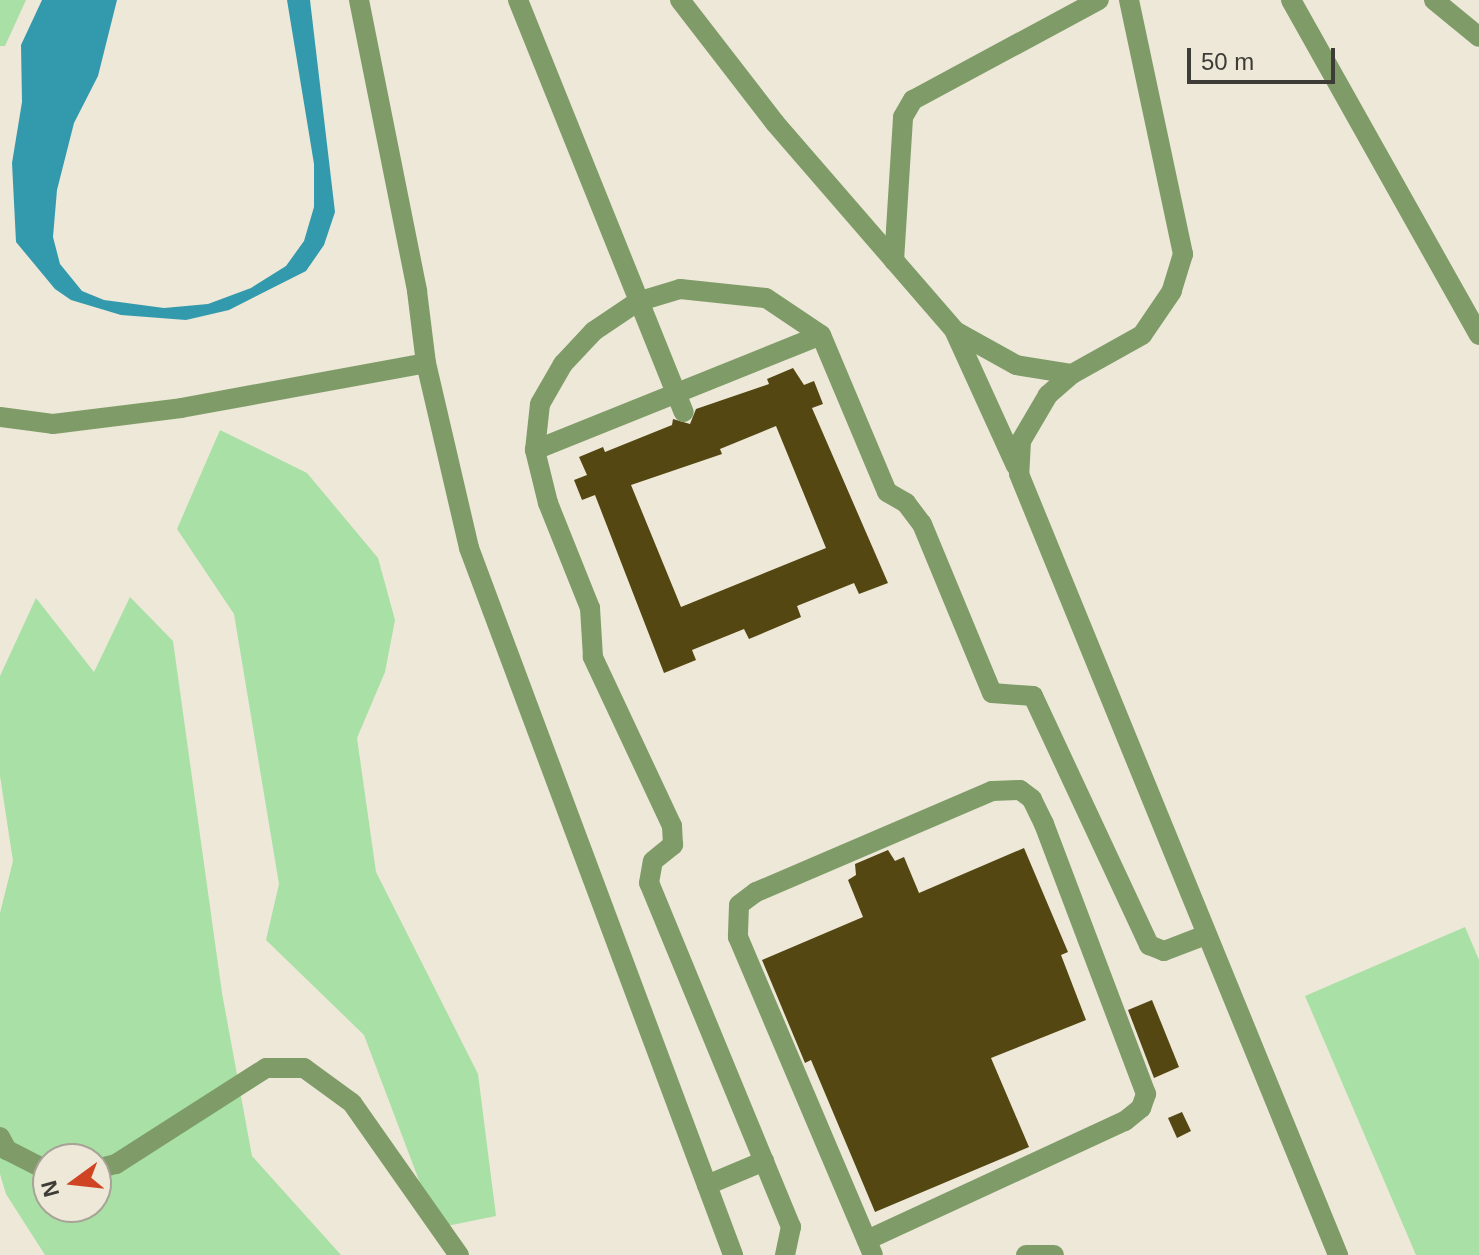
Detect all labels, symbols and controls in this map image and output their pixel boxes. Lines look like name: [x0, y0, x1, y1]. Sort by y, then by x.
scale bar: [1191, 32, 1339, 82]
text: 50 m: [1201, 48, 1254, 75]
north arrow: [32, 1143, 112, 1223]
text: N: [36, 1178, 64, 1200]

